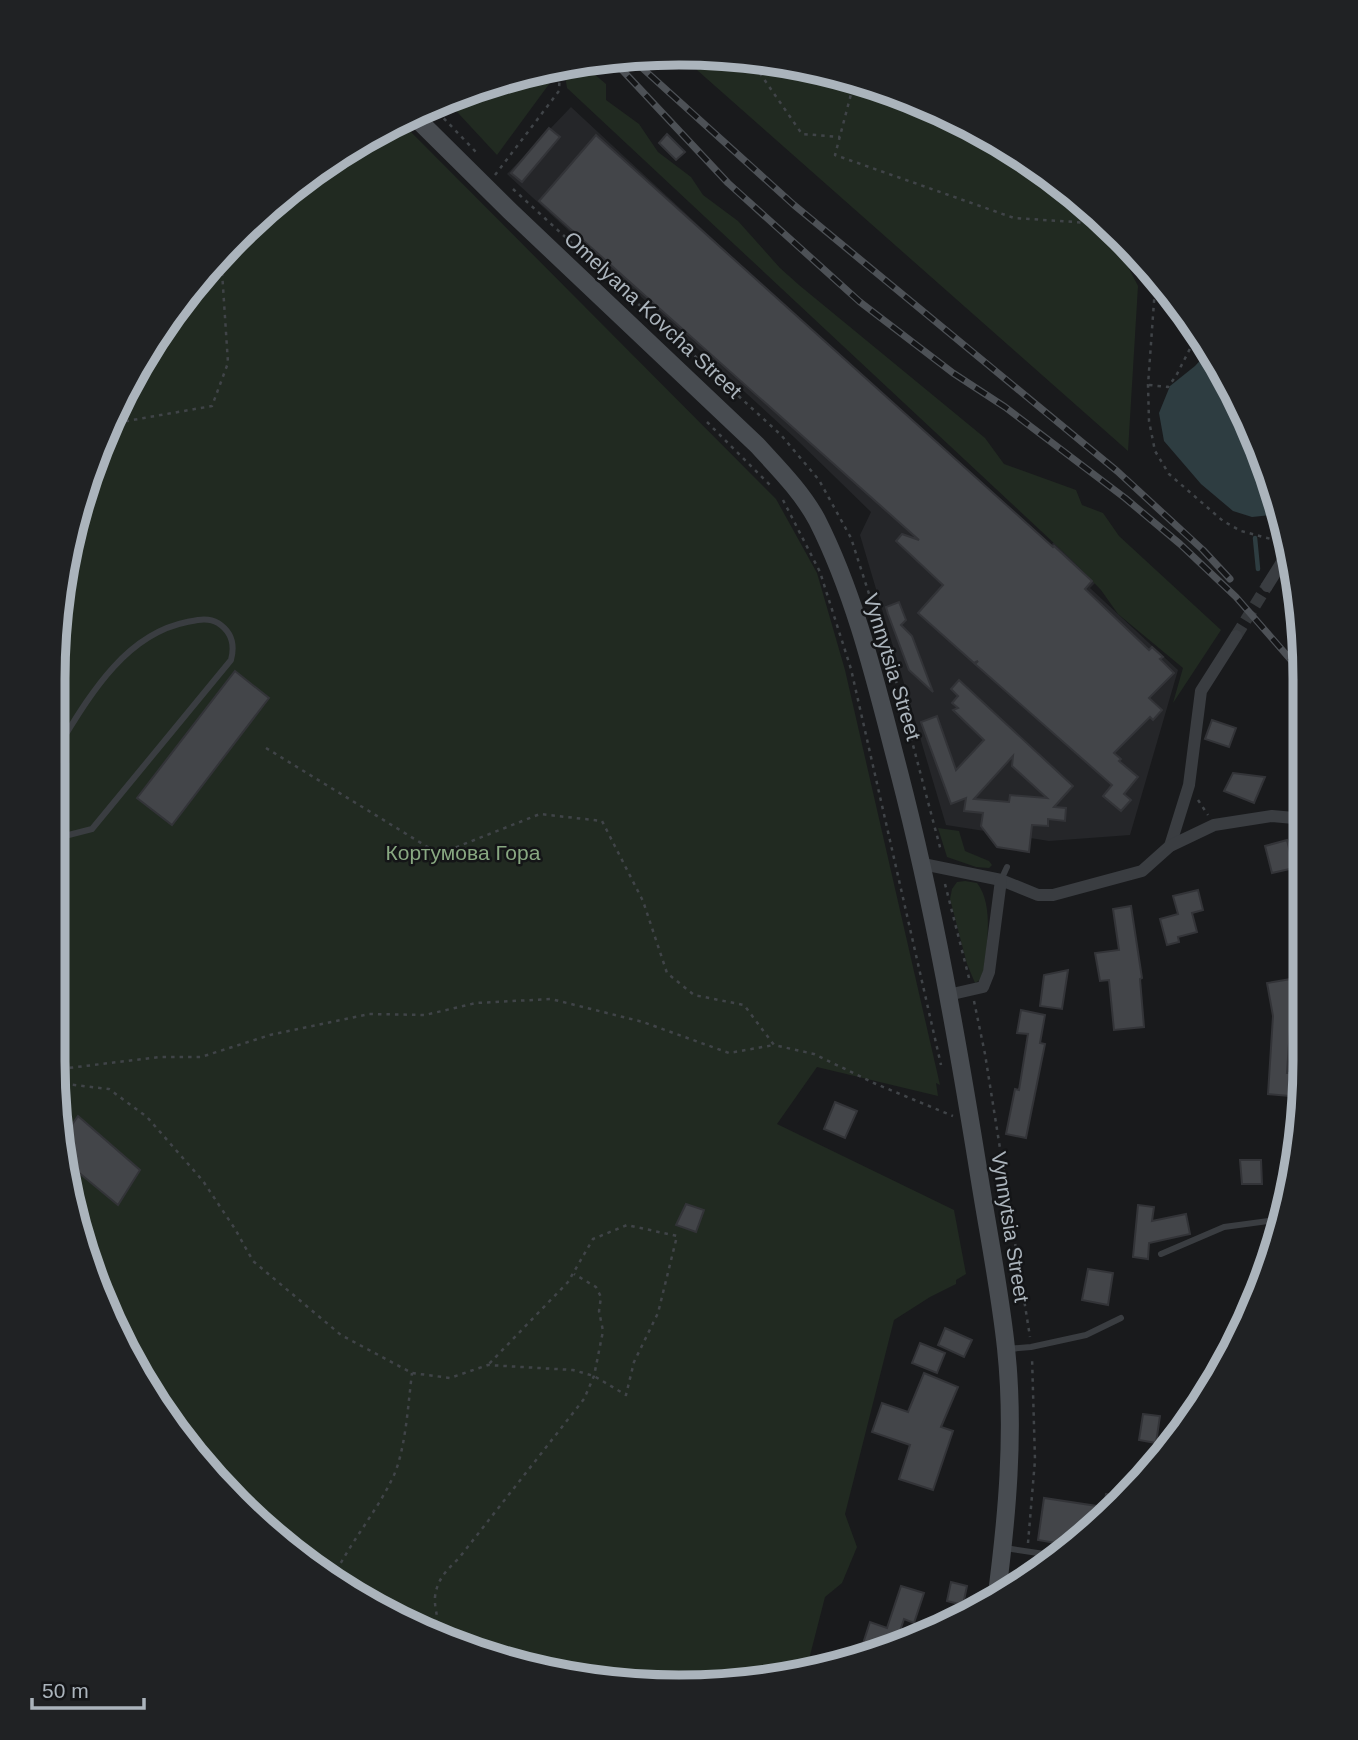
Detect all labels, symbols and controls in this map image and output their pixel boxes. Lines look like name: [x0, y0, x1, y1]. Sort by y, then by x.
street label: Omelyana Kovcha Street: [560, 227, 747, 403]
street label: Vynnytsia Street: [859, 591, 926, 743]
park label: Кортумова Гора: [386, 841, 541, 864]
street label: Vynnytsia Street: [987, 1150, 1034, 1304]
scale bar: [32, 1666, 144, 1710]
text: 50 m: [42, 1679, 89, 1702]

